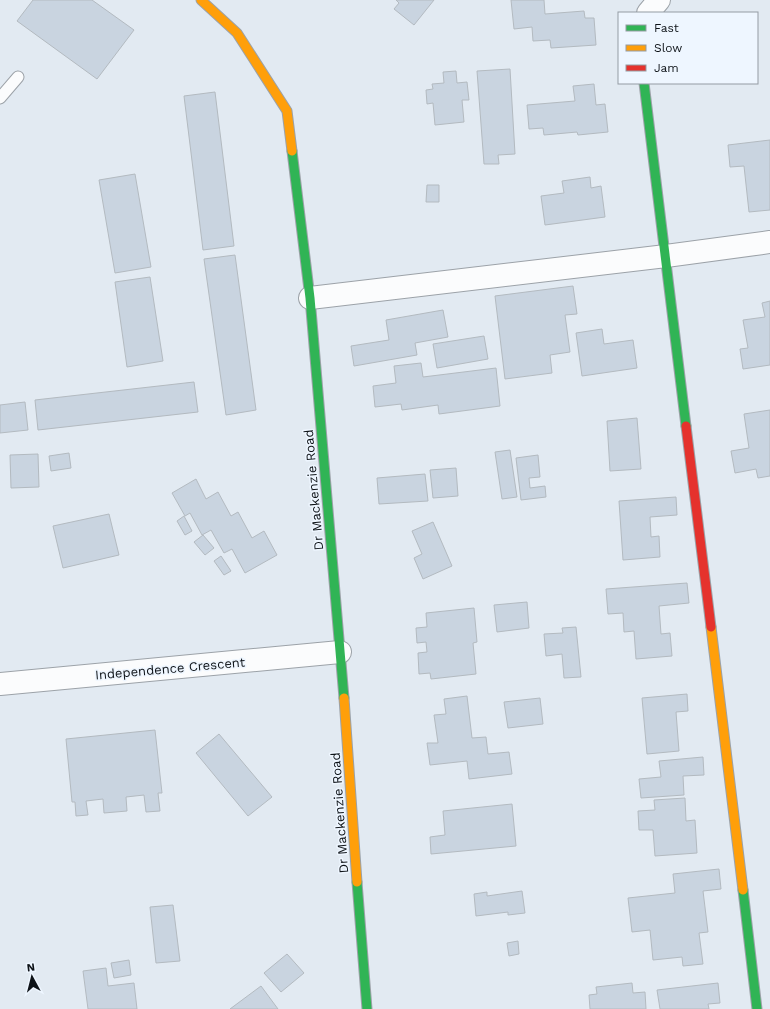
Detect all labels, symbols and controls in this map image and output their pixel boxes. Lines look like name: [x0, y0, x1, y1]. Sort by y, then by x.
legend: [618, 12, 758, 84]
text: Fast: [654, 21, 679, 35]
text: Slow: [654, 41, 682, 55]
text: Jam: [654, 61, 679, 75]
street label: Dr Mackenzie Road: [301, 429, 326, 551]
street label: Independence Crescent: [94, 654, 246, 683]
street label: Dr Mackenzie Road: [328, 752, 351, 874]
north arrow: [12, 957, 52, 997]
text: N: [26, 961, 36, 975]

